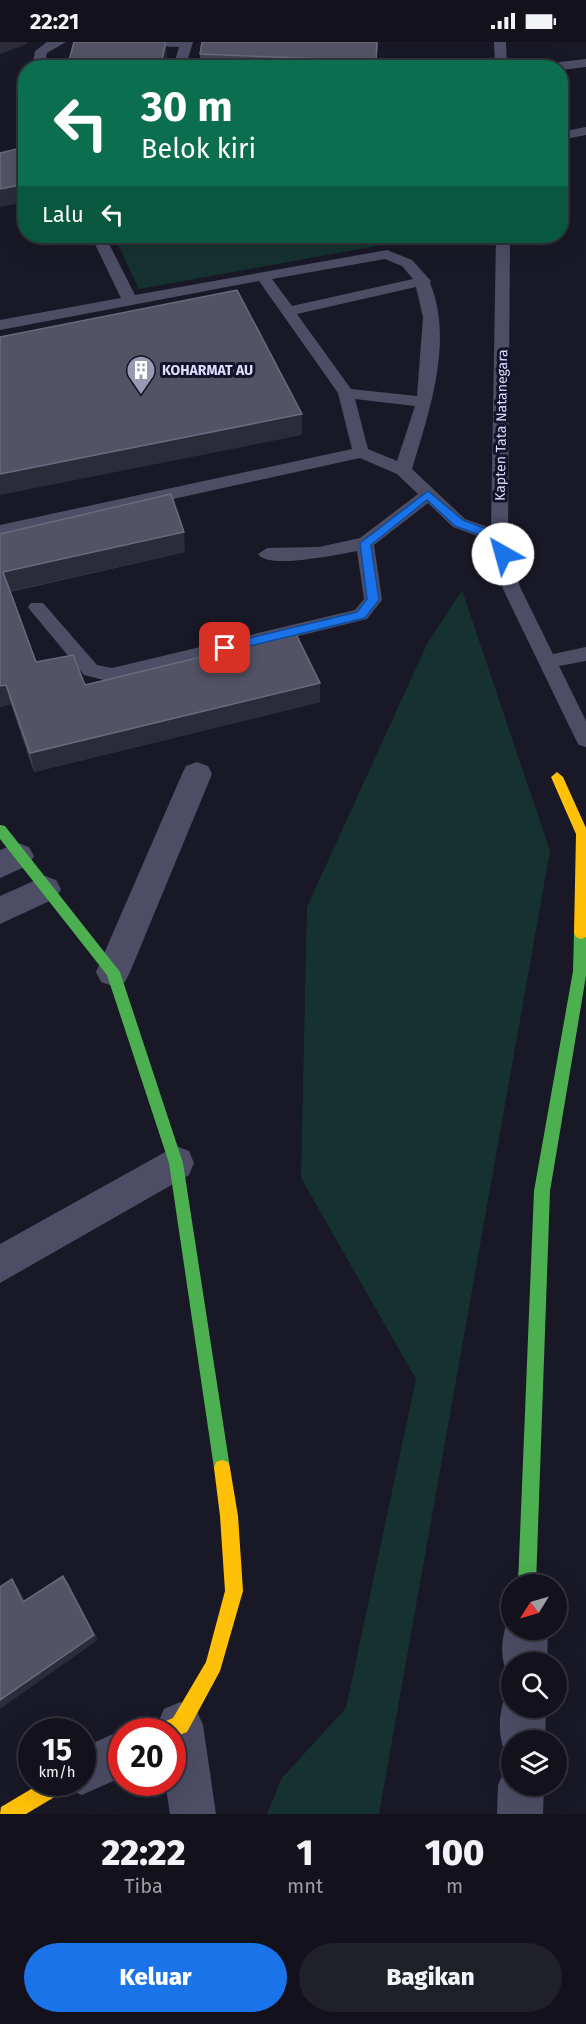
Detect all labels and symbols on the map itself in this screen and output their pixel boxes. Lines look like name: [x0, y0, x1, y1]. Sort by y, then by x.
street label: Kapten Tata Natanegara: [492, 349, 511, 501]
building icon: KOHARMAT AU: [125, 354, 157, 396]
place label: KOHARMAT AU: [162, 362, 253, 379]
position arrow: [471, 522, 535, 586]
pin: [199, 622, 250, 673]
north arrow: [501, 1574, 567, 1640]
speed limit sign: 20: [108, 1718, 186, 1796]

